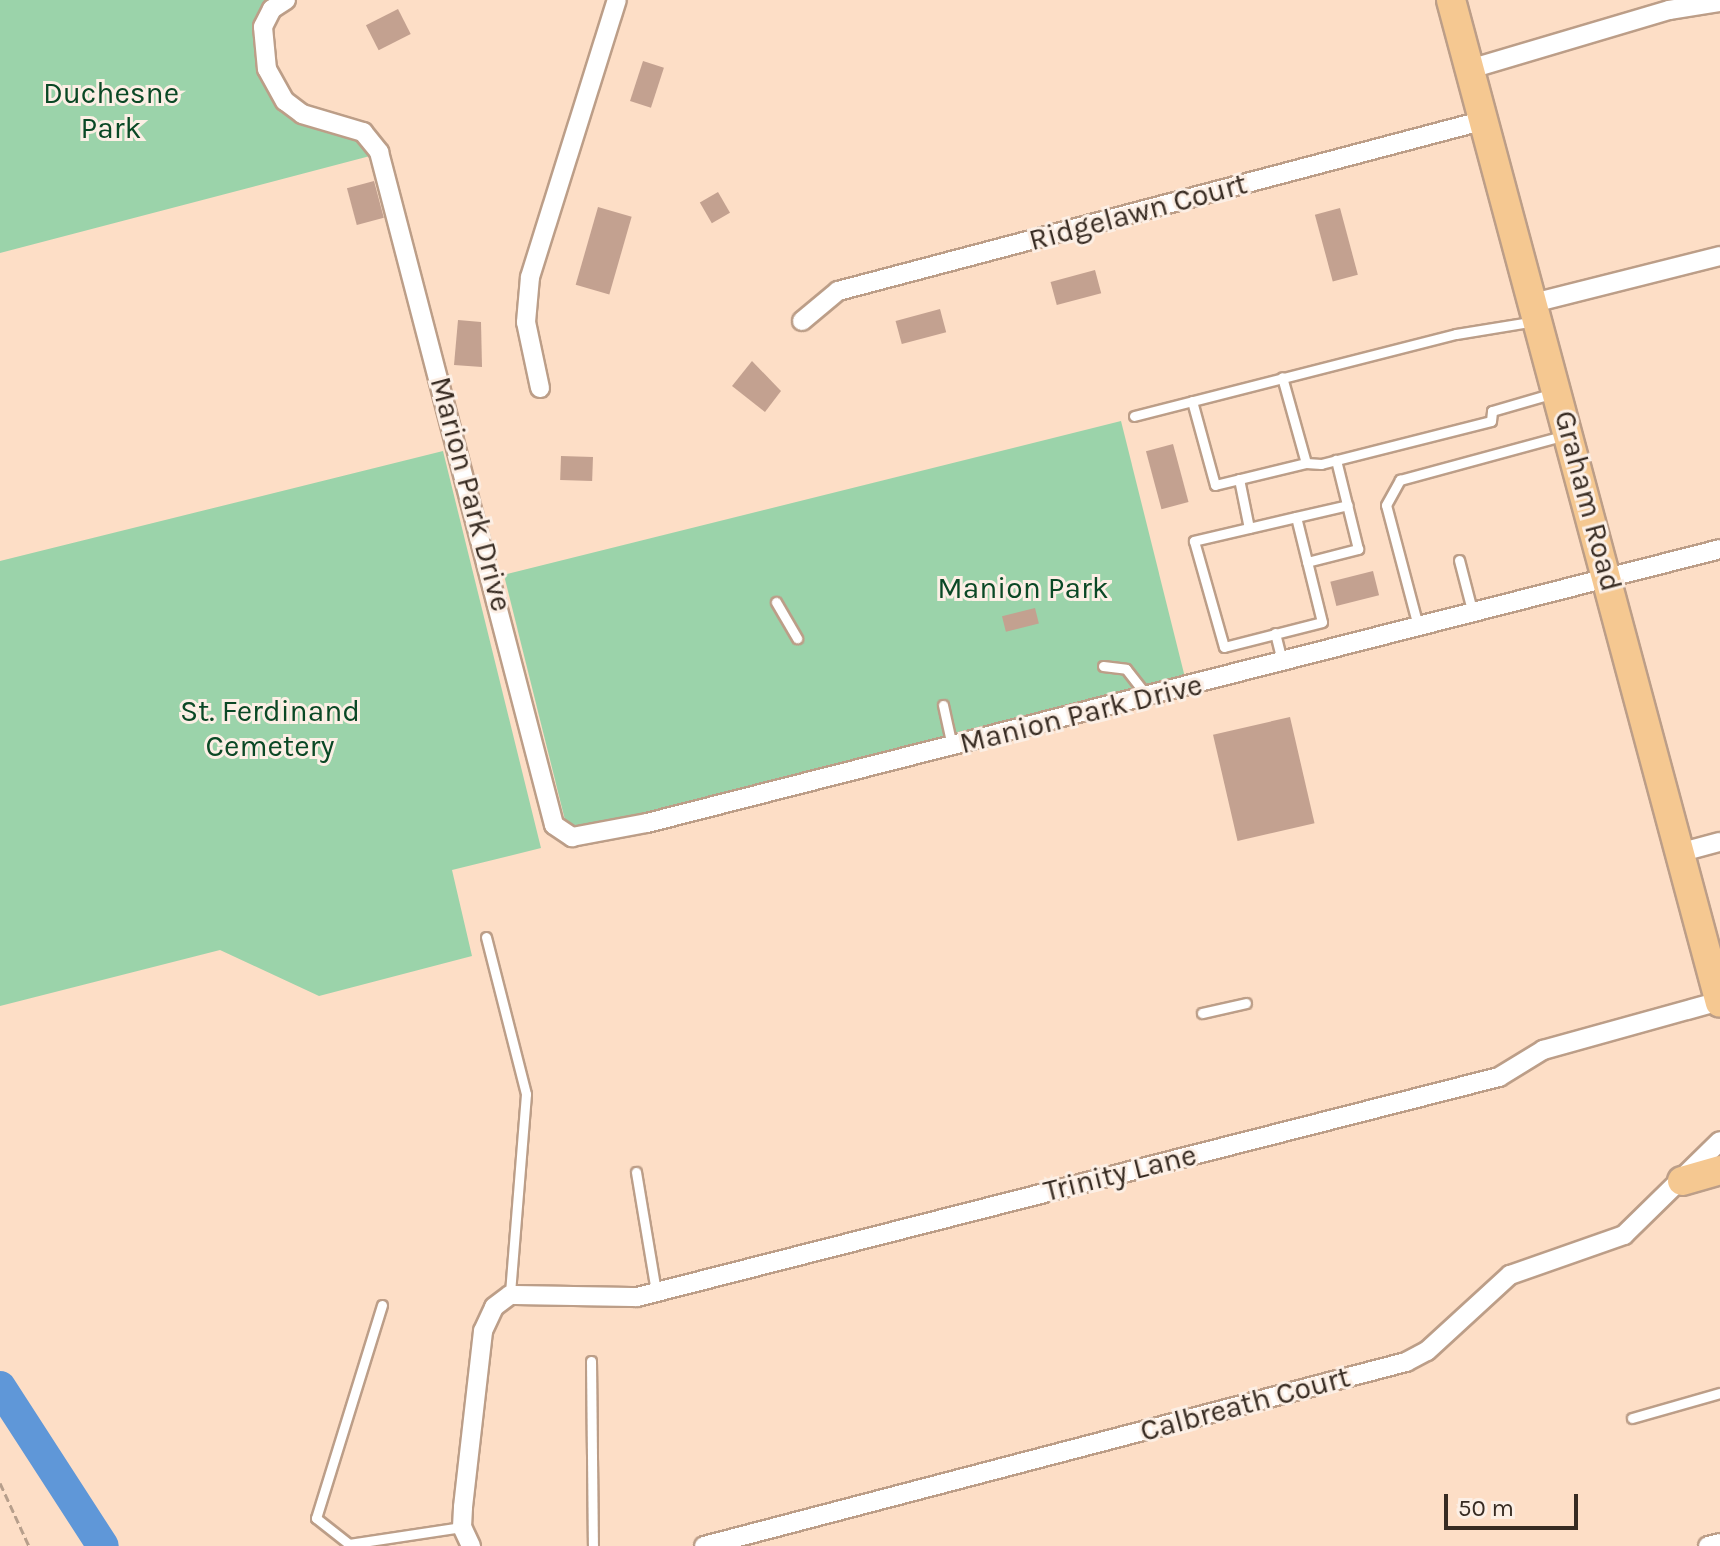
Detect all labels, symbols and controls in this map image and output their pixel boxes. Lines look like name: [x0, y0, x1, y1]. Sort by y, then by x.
park label: Duchesne Park: [43, 75, 179, 146]
street label: Ridgelawn Court: [1025, 166, 1251, 258]
street label: Marion Park Drive: [422, 373, 520, 615]
street label: Graham Road: [1547, 407, 1629, 595]
park label: Manion Park: [937, 570, 1109, 606]
street label: Manion Park Drive: [956, 666, 1206, 762]
park label: St. Ferdinand Cemetery: [180, 693, 360, 764]
street label: Trinity Lane: [1040, 1137, 1200, 1209]
street label: Calbreath Court: [1136, 1359, 1354, 1449]
scale bar: [1448, 1478, 1582, 1528]
text: 50 m: [1458, 1494, 1514, 1522]

